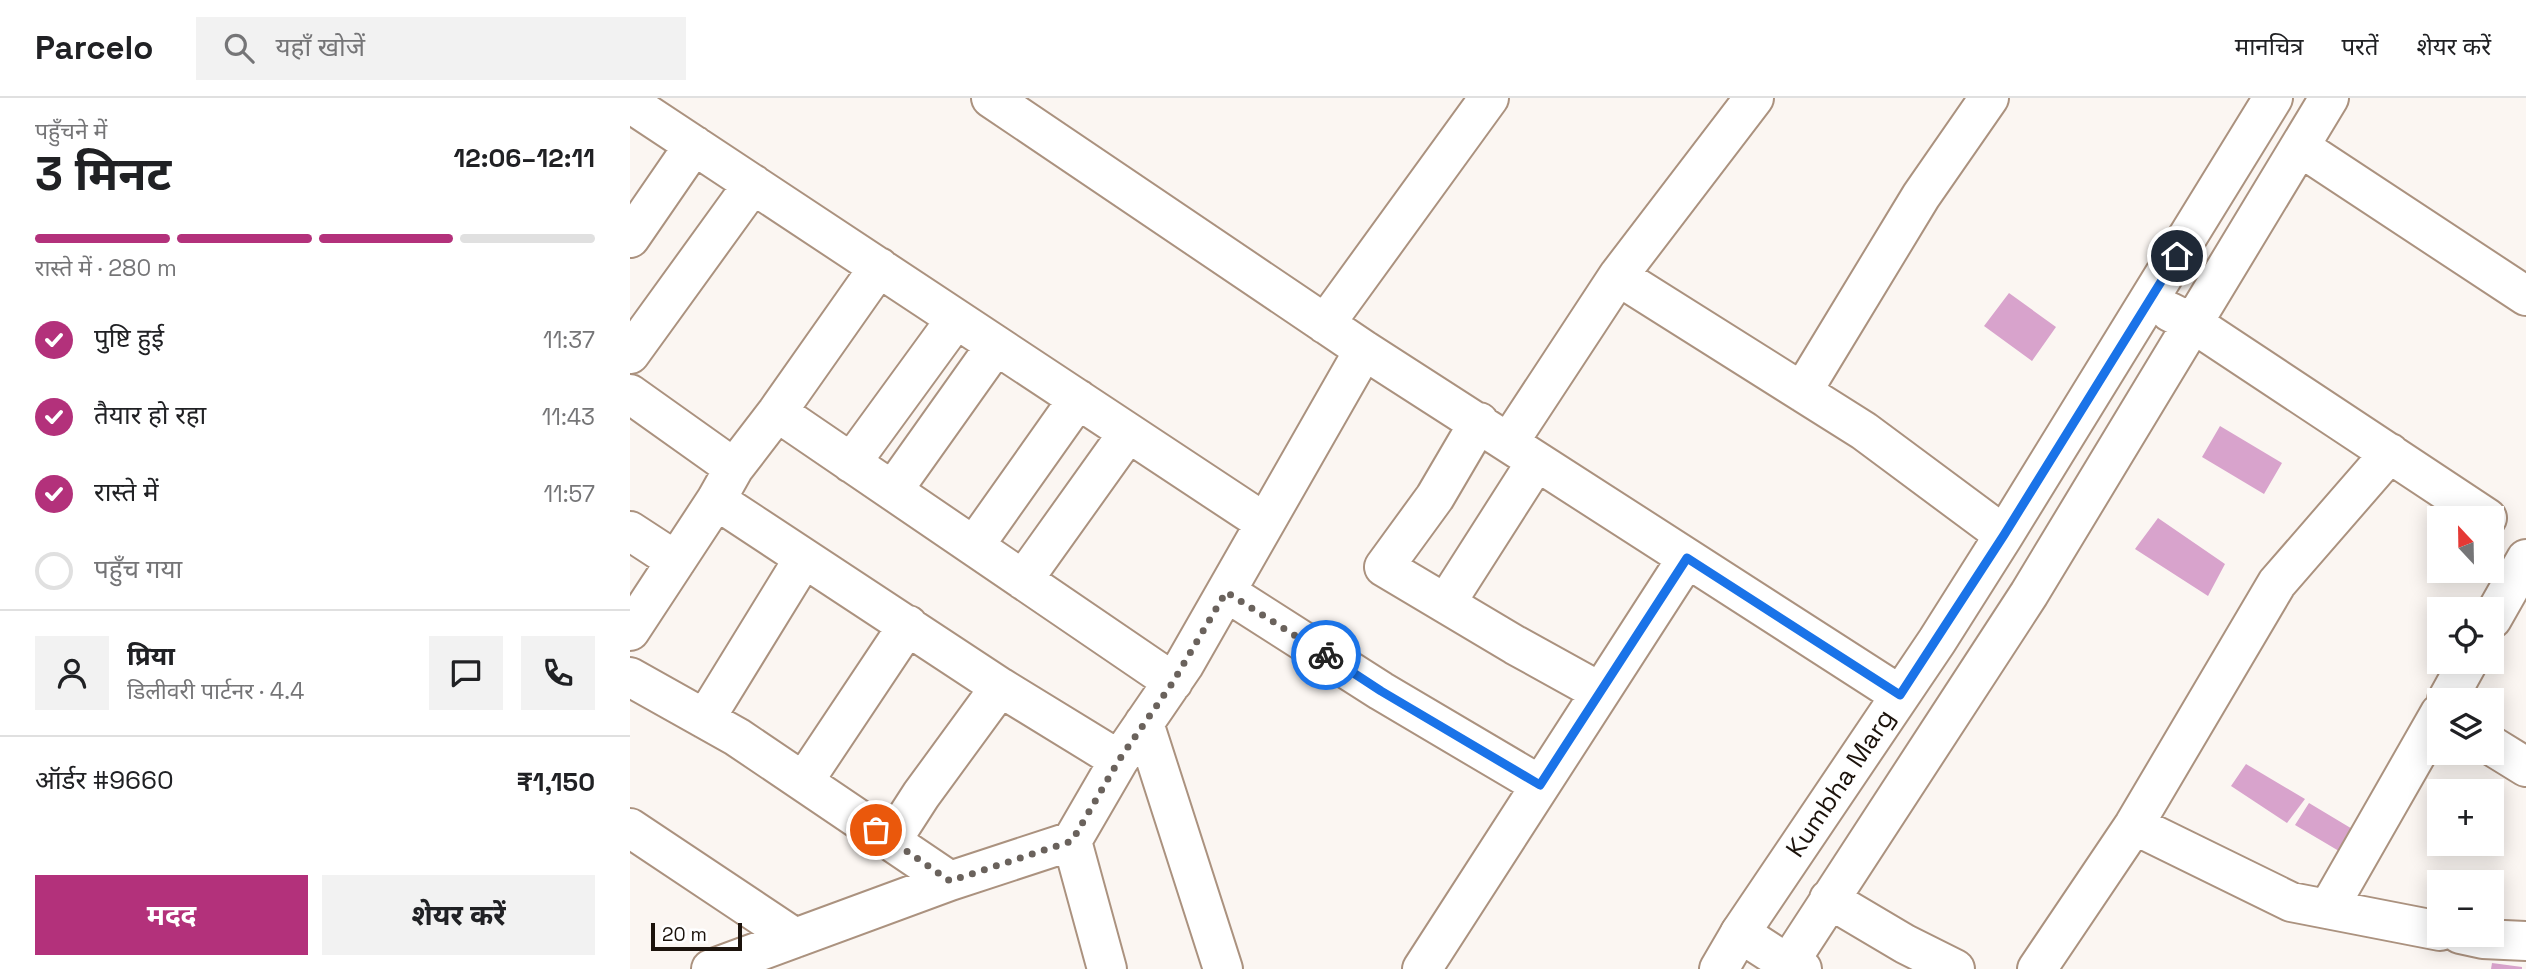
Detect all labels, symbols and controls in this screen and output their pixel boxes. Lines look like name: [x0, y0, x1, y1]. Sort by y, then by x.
search box: [196, 17, 686, 80]
text: Parcelo: [35, 27, 154, 69]
icon: search: [220, 29, 258, 67]
text: यहाँ खोजें: [276, 30, 365, 64]
text: मानचित्र: [2235, 31, 2303, 62]
text: परतें: [2341, 31, 2379, 62]
text: शेयर करें: [2417, 31, 2491, 62]
text: पहुँचने में: [35, 116, 107, 146]
text: 12:06–12:11: [454, 141, 595, 175]
text: 3 मिनट: [35, 145, 171, 203]
pin: [2147, 226, 2207, 286]
icon: home: [2158, 237, 2196, 275]
text: रास्ते में · 280 m: [35, 253, 177, 283]
icon: check: [35, 321, 73, 359]
text: पुष्टि हुई: [94, 321, 164, 355]
text: 11:37: [543, 325, 595, 355]
icon: check: [35, 398, 73, 436]
text: तैयार हो रहा: [94, 398, 206, 432]
text: 11:43: [542, 402, 595, 432]
icon: check: [35, 475, 73, 513]
text: रास्ते में: [94, 475, 159, 509]
text: 11:57: [543, 479, 595, 509]
north arrow: [2427, 506, 2504, 583]
map controls: [2427, 506, 2504, 947]
text: पहुँच गया: [94, 552, 182, 586]
button: locate: [2427, 597, 2504, 674]
courier: [1291, 620, 1361, 690]
button: person: [35, 636, 109, 710]
button: chat: [429, 636, 503, 710]
button: phone: [521, 636, 595, 710]
icon: bike: [1307, 636, 1345, 674]
text: प्रिया: [127, 639, 175, 673]
text: डिलीवरी पार्टनर · 4.4: [127, 676, 304, 706]
button: layers: [2427, 688, 2504, 765]
street label: Kumbha Marg: [1778, 702, 1902, 864]
text: ऑर्डर #9660: [35, 763, 174, 797]
text: ₹1,150: [517, 765, 595, 799]
button: +: [2427, 779, 2504, 856]
pin: [846, 800, 906, 860]
icon: bag: [857, 811, 895, 849]
button: −: [2427, 870, 2504, 947]
button: मदद: [35, 875, 308, 955]
button: शेयर करें: [322, 875, 595, 955]
scale bar: [651, 920, 742, 952]
text: 20 m: [662, 922, 707, 947]

